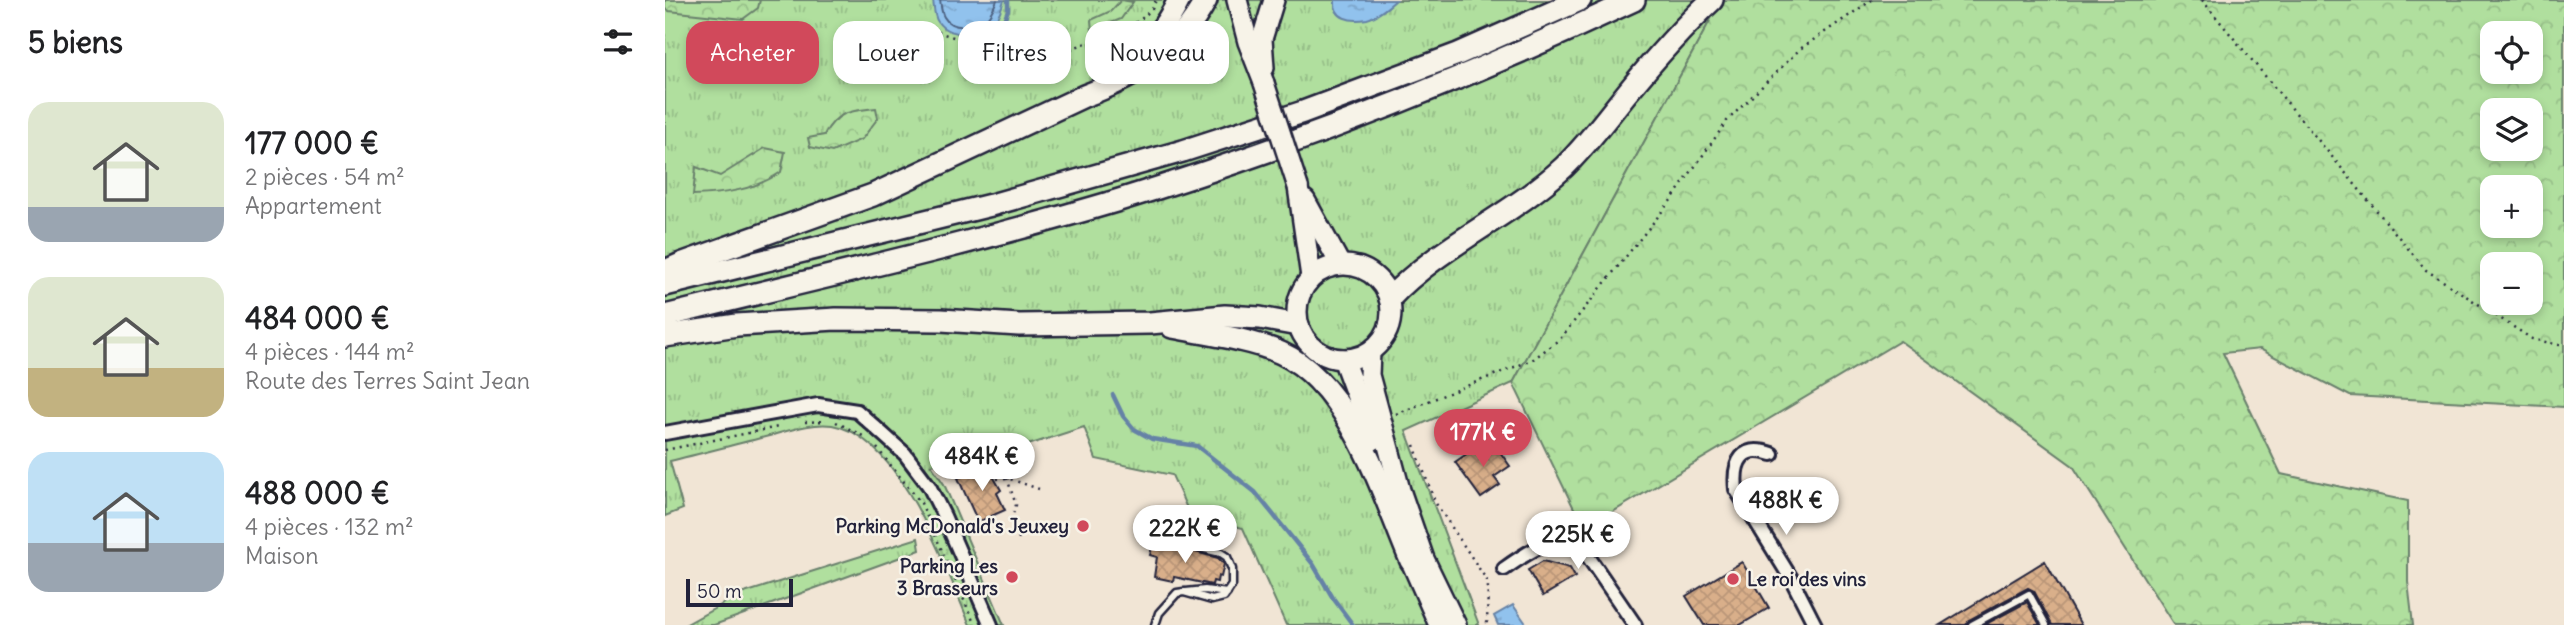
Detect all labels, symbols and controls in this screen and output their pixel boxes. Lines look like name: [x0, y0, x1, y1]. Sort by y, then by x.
chip: Acheter: [686, 21, 819, 84]
chip: Louer: [833, 21, 944, 84]
chip: Filtres: [958, 21, 1071, 84]
chip: Nouveau: [1085, 21, 1229, 84]
map controls: [2480, 21, 2543, 315]
button: locate: [2480, 21, 2543, 84]
text: 5 biens: [28, 23, 123, 61]
icon: filters: [599, 23, 637, 61]
button: layers: [2480, 98, 2543, 161]
text: 177 000 €: [245, 124, 379, 162]
icon: home: [84, 130, 168, 214]
text: 2 pièces · 54 m²: [245, 162, 405, 191]
button: +: [2480, 175, 2543, 238]
text: Appartement: [245, 191, 382, 220]
button: −: [2480, 252, 2543, 315]
text: 484 000 €: [245, 299, 390, 337]
icon: home: [84, 305, 168, 389]
text: 4 pièces · 144 m²: [245, 337, 415, 366]
text: Route des Terres Saint Jean: [245, 366, 530, 395]
pin: 177K €: [1426, 410, 1540, 469]
text: 177K €: [1450, 417, 1516, 446]
pin: 484K €: [925, 434, 1039, 493]
text: 484K €: [945, 441, 1019, 470]
text: 488 000 €: [245, 474, 390, 512]
pin: 488K €: [1729, 477, 1843, 537]
icon: home: [84, 480, 168, 564]
text: 488K €: [1749, 485, 1823, 514]
pin: 222K €: [1128, 505, 1242, 565]
text: 4 pièces · 132 m²: [245, 512, 414, 541]
pin: 225K €: [1521, 512, 1635, 571]
text: 222K €: [1149, 513, 1221, 542]
place label: Parking McDonald's Jeuxey: [836, 514, 1069, 538]
marker: Parking McDonald's Jeuxey: [1075, 518, 1091, 534]
text: 225K €: [1542, 519, 1614, 548]
text: Maison: [245, 541, 319, 570]
place label: Parking Les 3 Brasseurs: [897, 554, 998, 600]
place label: Le roi des vins: [1747, 567, 1867, 591]
marker: Parking Les 3 Brasseurs: [1004, 569, 1020, 585]
marker: Le roi des vins: [1725, 571, 1741, 587]
scale bar: [686, 576, 793, 608]
text: 50 m: [697, 579, 742, 603]

